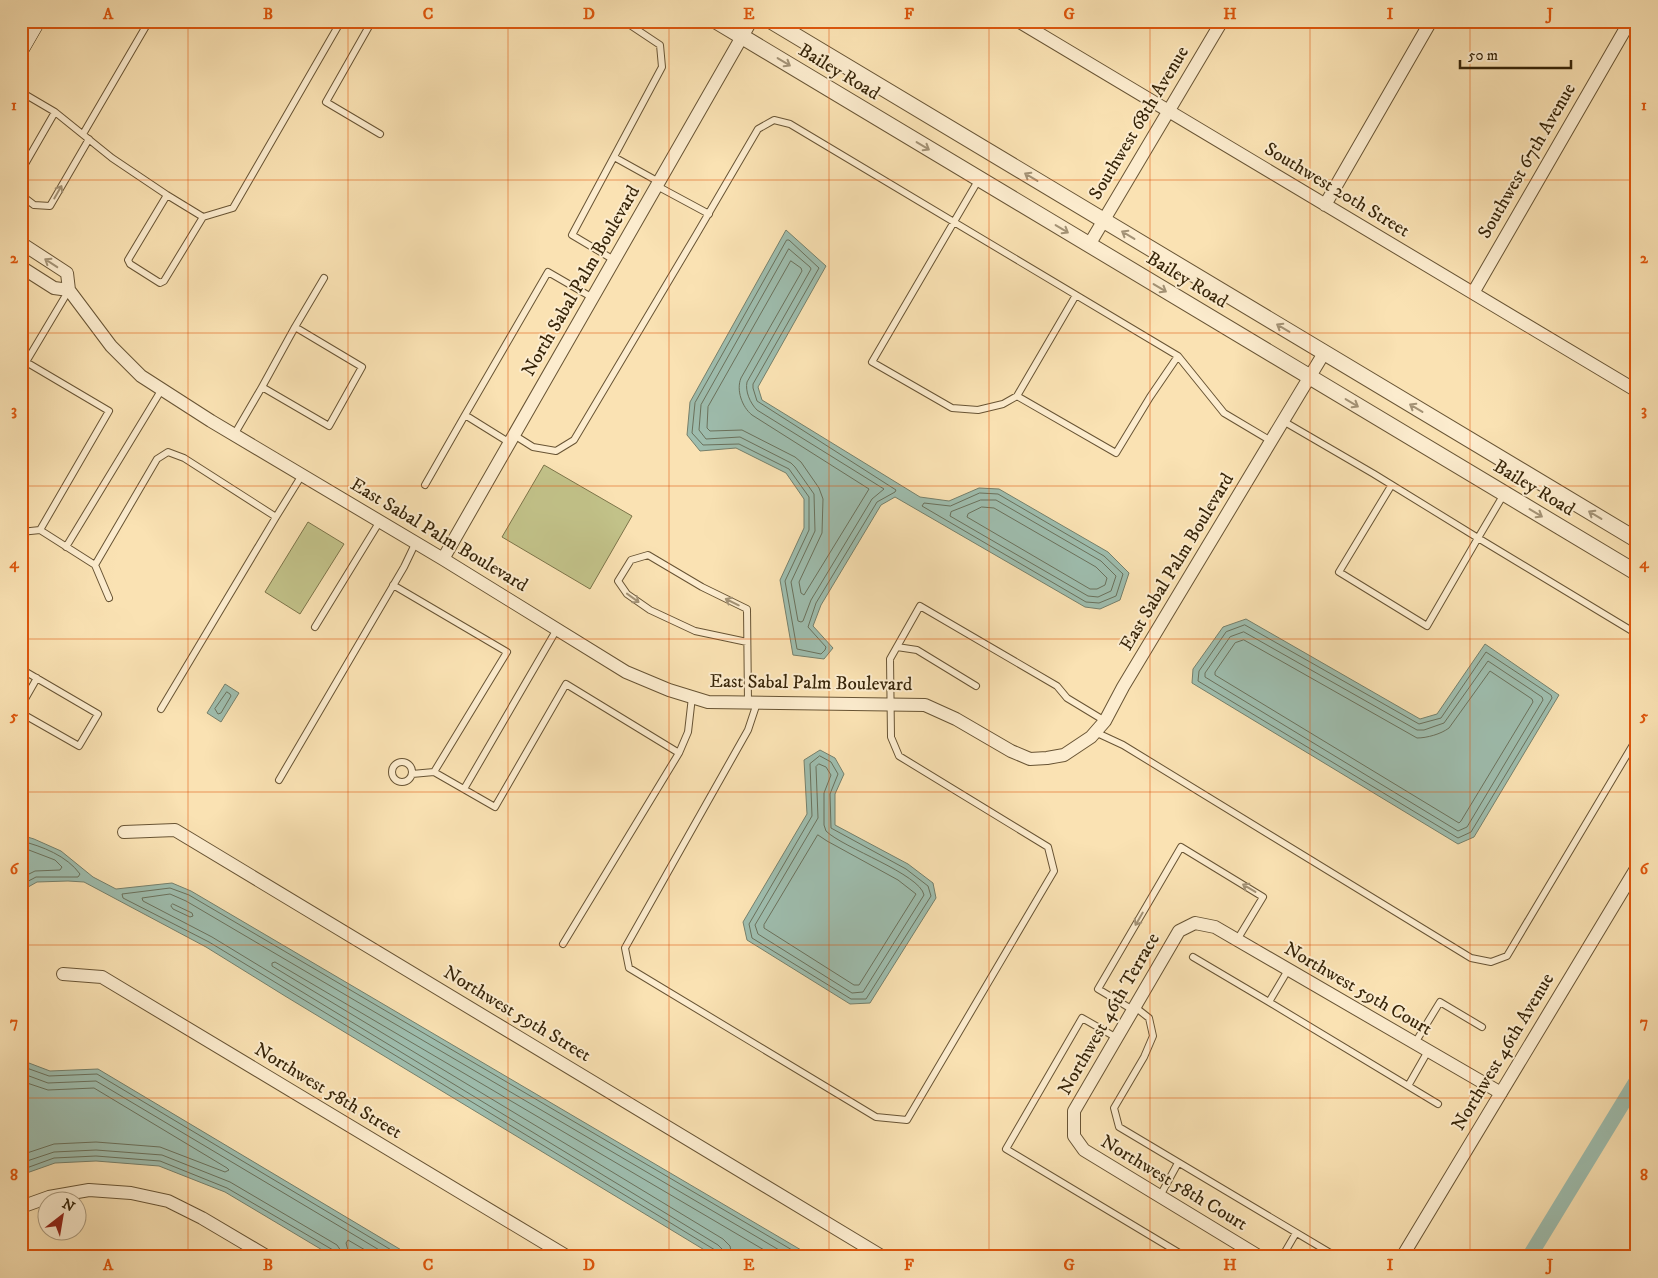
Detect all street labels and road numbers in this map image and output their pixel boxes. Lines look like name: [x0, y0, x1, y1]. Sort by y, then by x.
street label: Bailey Road: [794, 39, 884, 106]
street label: Southwest 68th Avenue: [1084, 42, 1194, 204]
street label: Southwest 67th Avenue: [1473, 79, 1581, 243]
street label: Southwest 20th Street: [1260, 138, 1414, 242]
street label: North Sabal Palm Boulevard: [517, 181, 645, 380]
street label: Bailey Road: [1142, 247, 1232, 314]
street label: Bailey Road: [1489, 455, 1579, 522]
street label: East Sabal Palm Boulevard: [1115, 469, 1239, 655]
street label: East Sabal Palm Boulevard: [346, 473, 532, 597]
street label: East Sabal Palm Boulevard: [709, 670, 913, 696]
street label: Northwest 46th Terrace: [1053, 929, 1165, 1099]
street label: Northwest 59th Court: [1280, 937, 1436, 1041]
street label: Northwest 59th Street: [439, 961, 595, 1067]
street label: Northwest 46th Avenue: [1447, 969, 1559, 1135]
street label: Northwest 58th Street: [250, 1038, 406, 1144]
street label: Northwest 58th Court: [1096, 1130, 1252, 1236]

